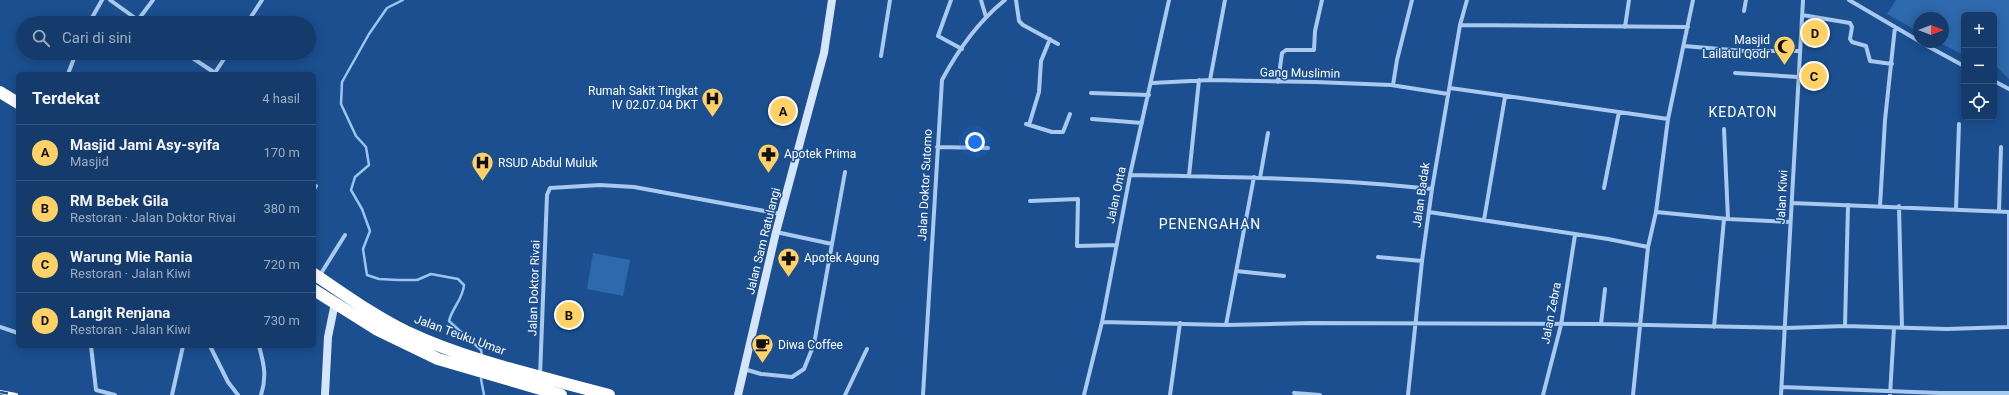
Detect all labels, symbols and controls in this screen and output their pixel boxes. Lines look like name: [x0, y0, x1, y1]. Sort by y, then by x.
north arrow: [1913, 12, 1949, 48]
map controls: [1961, 12, 1997, 120]
button: +: [1961, 12, 1997, 48]
search box: [16, 16, 316, 60]
pin: D: [1802, 18, 1828, 48]
icon: search: [30, 27, 52, 49]
text: Cari di sini: [62, 29, 132, 47]
place label: Masjid Lailatul Qodr: [1702, 33, 1770, 61]
mosque icon: Masjid Lailatul Qodr: [1772, 34, 1798, 67]
button: −: [1961, 48, 1997, 84]
pin: C: [1801, 61, 1827, 91]
street label: Gang Muslimin: [1260, 65, 1340, 81]
place label: Rumah Sakit Tingkat IV 02.07.04 DKT: [588, 84, 698, 112]
button: locate: [1961, 84, 1997, 120]
hospital icon: Rumah Sakit Tingkat IV 02.07.04 DKT: [700, 85, 726, 118]
text: Terdekat: [32, 88, 100, 108]
text: 4 hasil: [262, 91, 300, 106]
pin: A: [770, 96, 796, 126]
district label: KEDATON: [1709, 104, 1777, 120]
street label: Jalan Doktor Sutomo: [915, 128, 935, 242]
your location: [965, 132, 985, 152]
text: Masjid Jami Asy-syifa: [70, 136, 220, 154]
pharmacy icon: Apotek Prima: [756, 141, 782, 174]
text: A: [41, 145, 49, 160]
text: 170 m: [263, 145, 300, 160]
place label: Apotek Prima: [784, 147, 856, 161]
hospital icon: RSUD Abdul Muluk: [469, 150, 495, 183]
text: Masjid: [70, 154, 109, 169]
place label: RSUD Abdul Muluk: [498, 156, 599, 170]
street label: Jalan Badak: [1410, 161, 1433, 228]
street label: Jalan Onta: [1103, 165, 1129, 225]
street label: Jalan Kiwi: [1774, 169, 1790, 225]
street label: Jalan Sam Ratulangi: [743, 186, 783, 296]
text: RM Bebek Gila: [70, 192, 169, 210]
text: B: [41, 201, 49, 216]
text: 380 m: [263, 201, 300, 216]
text: Restoran · Jalan Doktor Rivai: [70, 210, 236, 225]
district label: PENENGAHAN: [1159, 216, 1261, 232]
street label: Jalan Doktor Rivai: [525, 240, 543, 336]
pharmacy icon: Apotek Agung: [775, 245, 801, 278]
text: Warung Mie Rania: [70, 248, 192, 266]
place label: Apotek Agung: [804, 251, 879, 265]
text: C: [41, 257, 49, 272]
text: 720 m: [263, 257, 300, 272]
text: Restoran · Jalan Kiwi: [70, 266, 191, 281]
street label: Jalan Zebra: [1538, 281, 1564, 345]
pin: B: [556, 300, 582, 330]
text: Langit Renjana: [70, 304, 170, 322]
street label: Jalan Teuku Umar: [412, 312, 508, 358]
text: D: [41, 313, 49, 328]
text: 730 m: [263, 313, 300, 328]
text: Restoran · Jalan Kiwi: [70, 322, 191, 337]
cafe icon: Diwa Coffee: [749, 332, 775, 365]
place label: Diwa Coffee: [778, 338, 843, 352]

